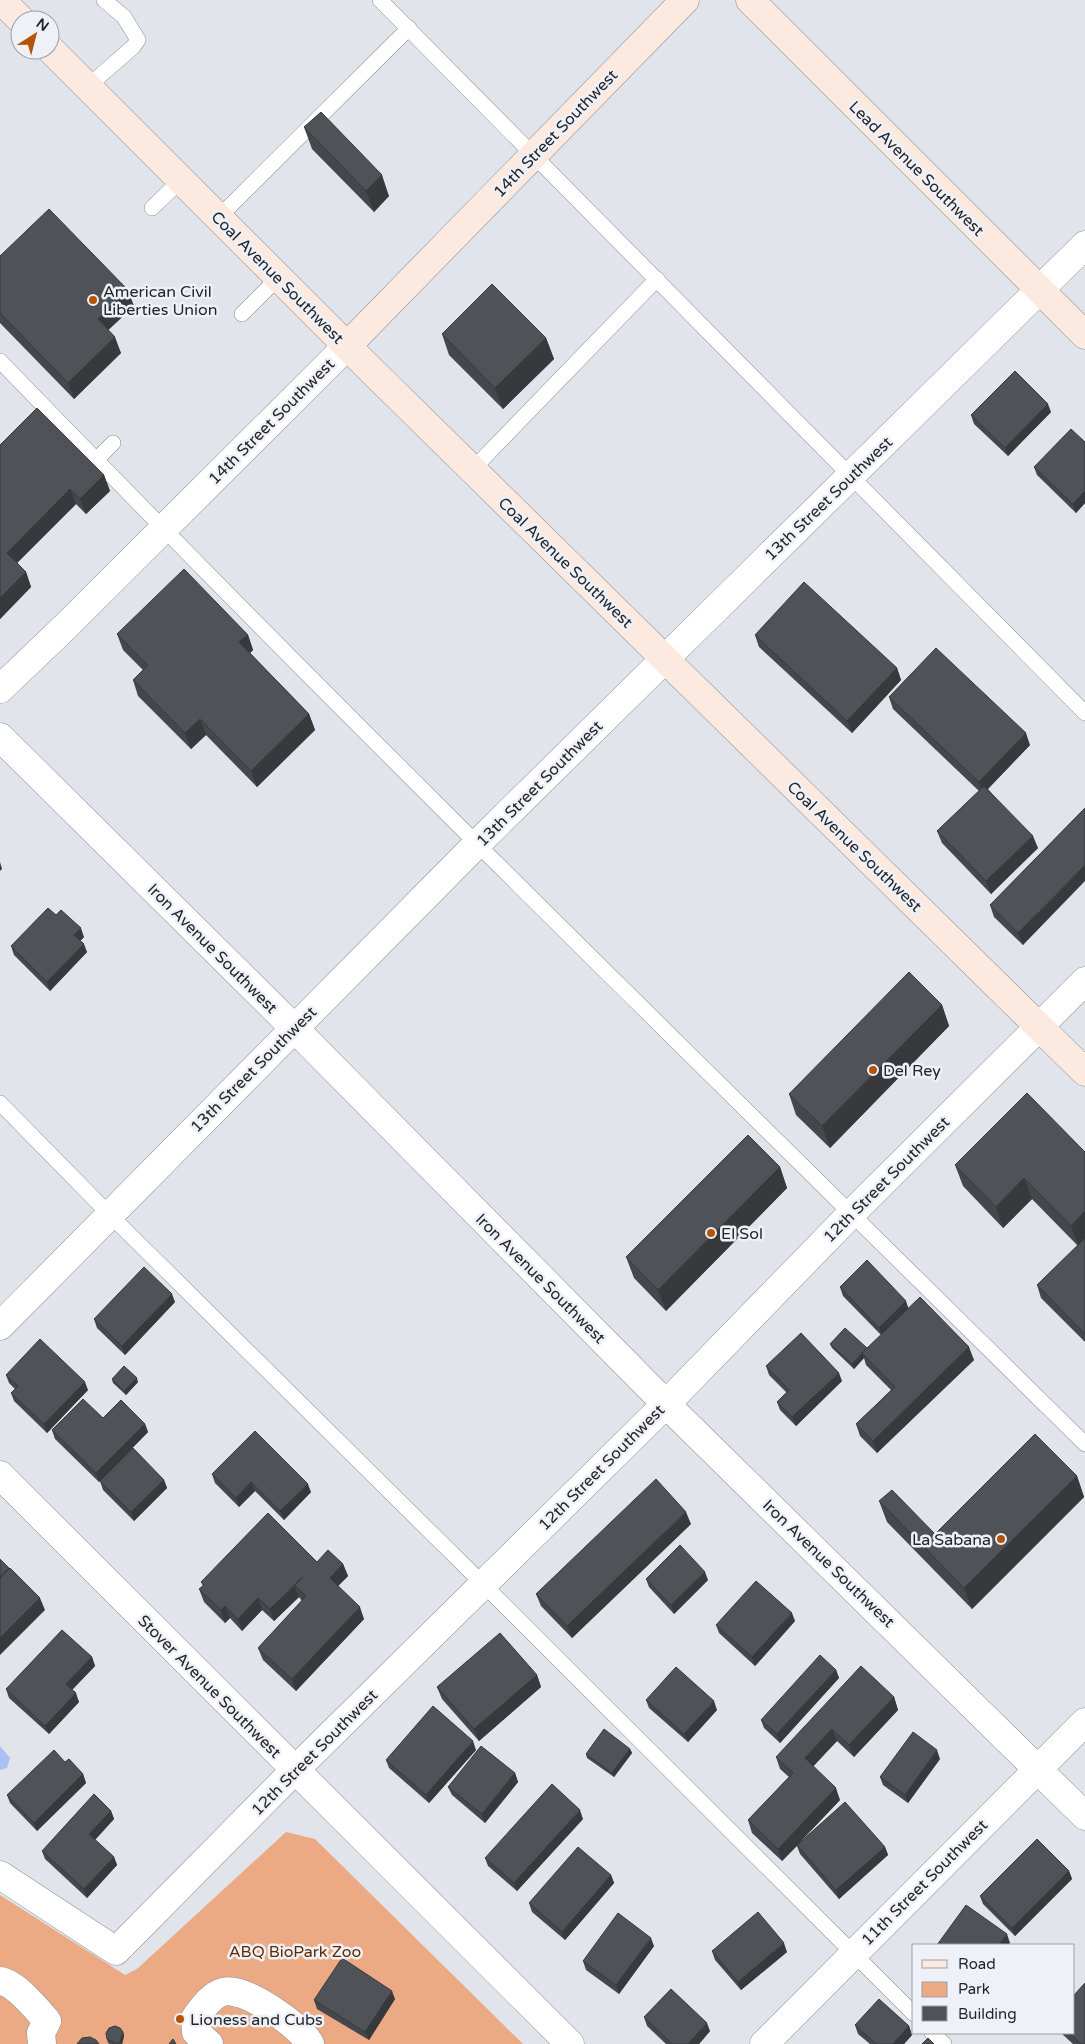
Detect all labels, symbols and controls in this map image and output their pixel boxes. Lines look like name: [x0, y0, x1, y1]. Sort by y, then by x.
north arrow: [10, 10, 60, 60]
text: N: [33, 15, 52, 35]
street label: 14th Street Southwest: [489, 65, 622, 202]
street label: Lead Avenue Southwest: [844, 97, 988, 241]
street label: Coal Avenue Southwest: [207, 207, 348, 348]
place label: American Civil Liberties Union: [103, 282, 218, 320]
marker: American Civil Liberties Union: [87, 294, 99, 306]
street label: 14th Street Southwest: [204, 354, 339, 489]
street label: 13th Street Southwest: [760, 432, 897, 565]
street label: Coal Avenue Southwest: [494, 493, 637, 632]
street label: 13th Street Southwest: [472, 716, 607, 851]
street label: Coal Avenue Southwest: [783, 777, 926, 916]
street label: Iron Avenue Southwest: [143, 880, 281, 1018]
street label: 13th Street Southwest: [186, 1002, 321, 1137]
place label: Del Rey: [883, 1061, 941, 1081]
marker: Del Rey: [867, 1064, 879, 1076]
street label: 12th Street Southwest: [819, 1112, 954, 1247]
street label: Iron Avenue Southwest: [471, 1210, 609, 1348]
place label: El Sol: [721, 1224, 763, 1244]
marker: El Sol: [705, 1227, 717, 1239]
street label: 12th Street Southwest: [534, 1400, 669, 1535]
street label: Iron Avenue Southwest: [758, 1495, 898, 1632]
place label: La Sabana: [912, 1530, 991, 1550]
marker: La Sabana: [995, 1533, 1007, 1545]
street label: Stover Avenue Southwest: [133, 1611, 285, 1763]
street label: 12th Street Southwest: [247, 1685, 382, 1820]
street label: 11th Street Southwest: [857, 1815, 992, 1950]
park label: ABQ BioPark Zoo: [229, 1942, 361, 1962]
legend: [912, 1944, 1075, 2034]
text: Road: [958, 1955, 996, 1973]
text: Park: [958, 1980, 990, 1998]
text: Building: [958, 2005, 1017, 2023]
place label: Lioness and Cubs: [190, 2010, 323, 2030]
marker: Lioness and Cubs: [174, 2013, 186, 2025]

